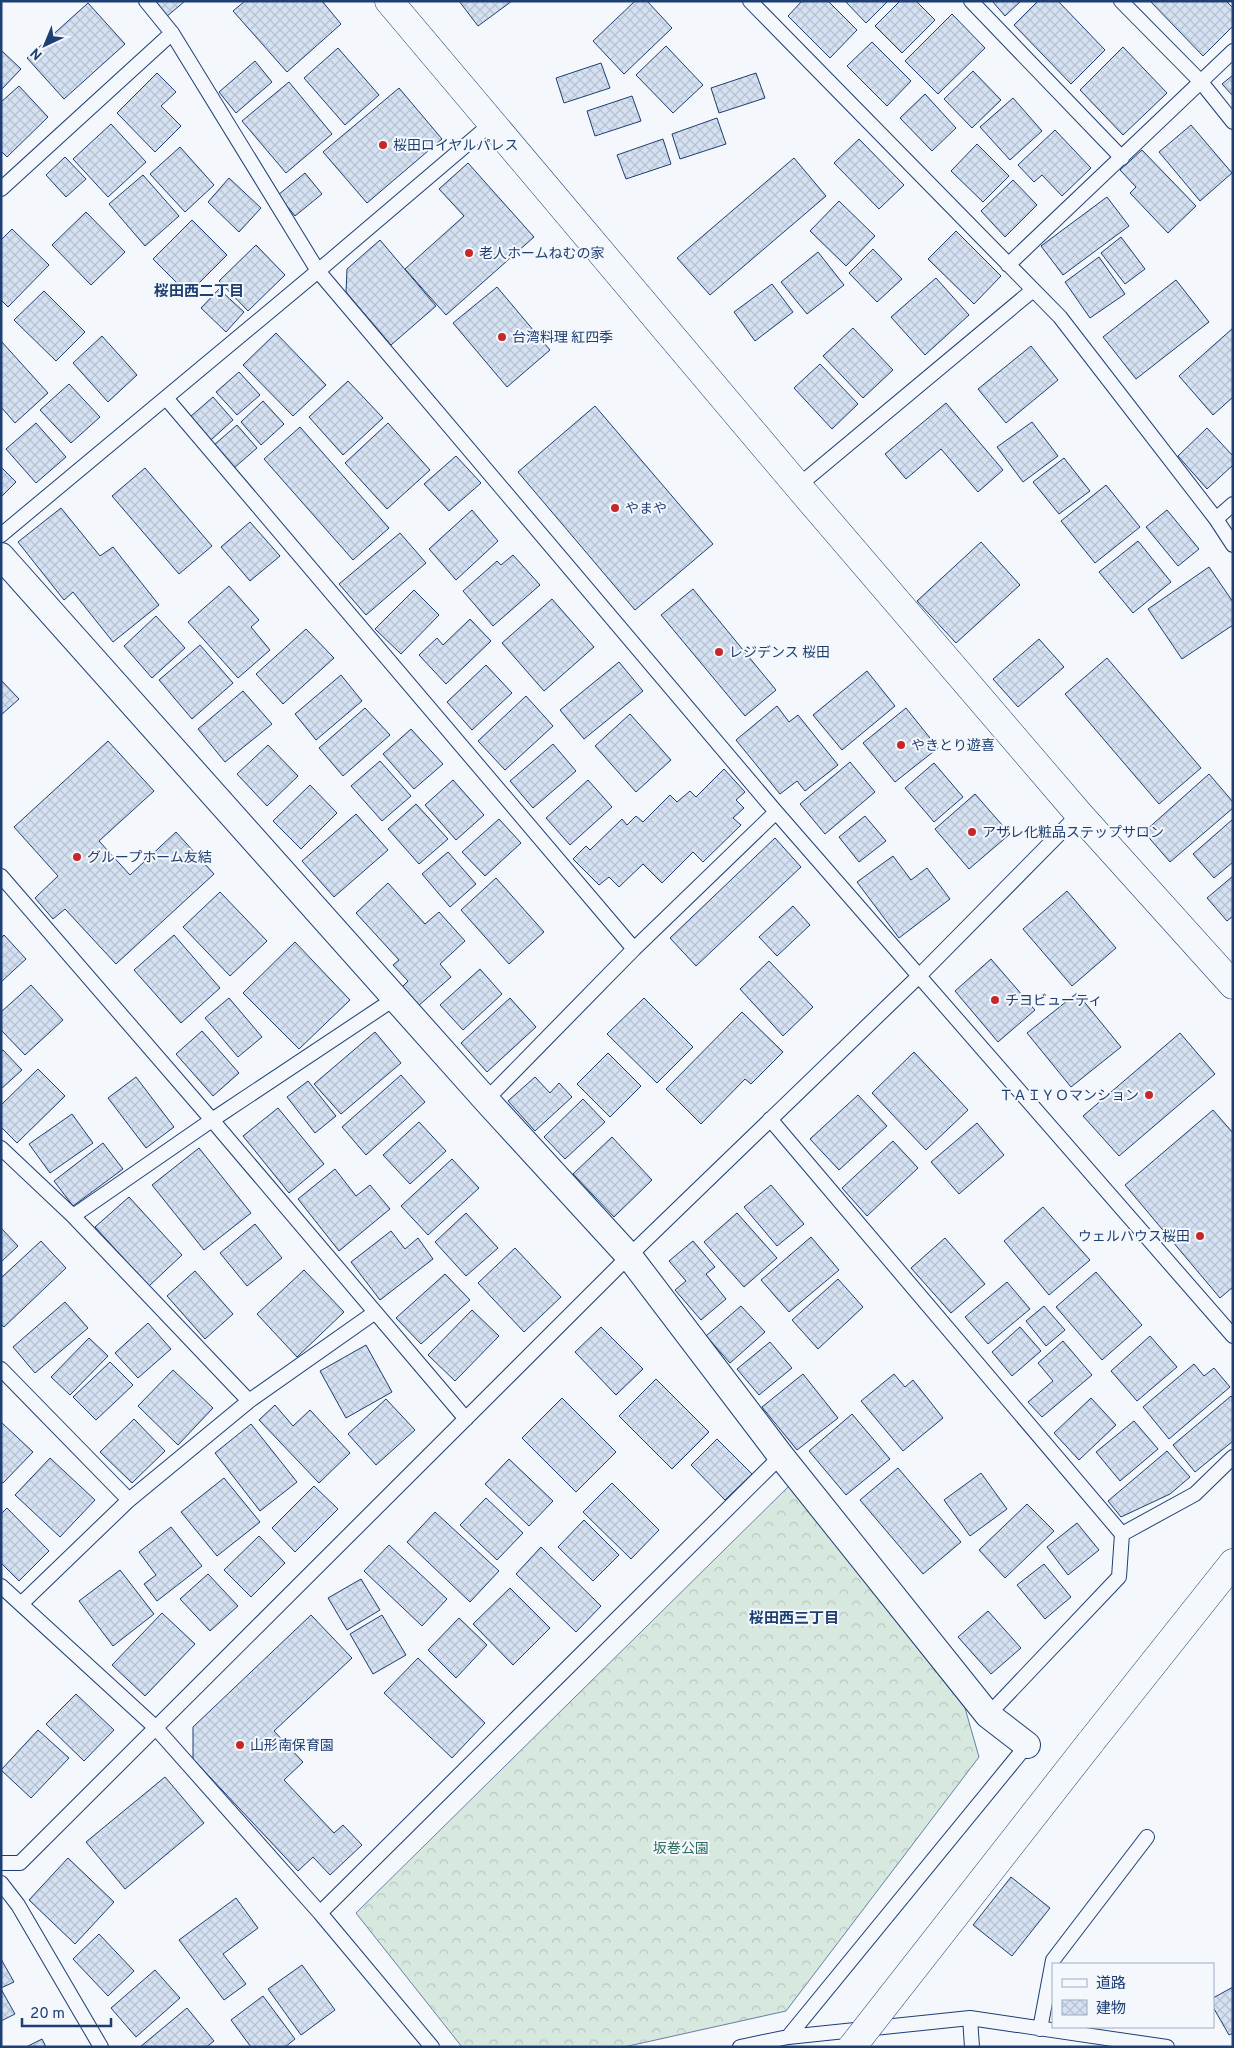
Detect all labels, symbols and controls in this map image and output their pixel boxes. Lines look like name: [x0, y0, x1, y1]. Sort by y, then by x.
north arrow: [20, 20, 70, 70]
text: N: [27, 44, 47, 63]
place label: 桜田ロイヤルパレス: [393, 138, 519, 155]
marker: 桜田ロイヤルパレス: [377, 139, 389, 151]
place label: 老人ホームねむの家: [479, 246, 605, 263]
marker: 老人ホームねむの家: [463, 247, 475, 259]
district label: 桜田西二丁目: [154, 283, 244, 302]
place label: 台湾料理 紅四季: [512, 329, 613, 347]
marker: 台湾料理 紅四季: [496, 331, 508, 343]
place label: やまや: [625, 501, 667, 518]
marker: やまや: [609, 502, 621, 514]
place label: レジデンス 桜田: [729, 645, 830, 662]
marker: レジデンス 桜田: [713, 646, 725, 658]
place label: やきとり遊喜: [911, 737, 995, 755]
marker: やきとり遊喜: [895, 739, 907, 751]
place label: アザレ化粧品ステップサロン: [982, 825, 1164, 842]
marker: アザレ化粧品ステップサロン: [966, 826, 978, 838]
place label: グループホーム友結: [87, 850, 212, 867]
marker: グループホーム友結: [71, 851, 83, 863]
place label: チヨビューティ: [1005, 993, 1102, 1010]
marker: チヨビューティ: [989, 994, 1001, 1006]
place label: ＴＡＩＹＯマンション: [999, 1088, 1139, 1105]
marker: ＴＡＩＹＯマンション: [1143, 1089, 1155, 1101]
place label: ウェルハウス桜田: [1078, 1229, 1190, 1246]
marker: ウェルハウス桜田: [1194, 1230, 1206, 1242]
district label: 桜田西三丁目: [749, 1610, 839, 1629]
place label: 山形南保育園: [250, 1738, 334, 1755]
marker: 山形南保育園: [234, 1739, 246, 1751]
park label: 坂巻公園: [653, 1841, 709, 1858]
legend: [1052, 1963, 1214, 2028]
text: 道路: [1096, 1975, 1126, 1994]
scale bar: [22, 1996, 111, 2028]
text: 建物: [1096, 2000, 1126, 2019]
text: 20 m: [30, 2005, 65, 2024]

